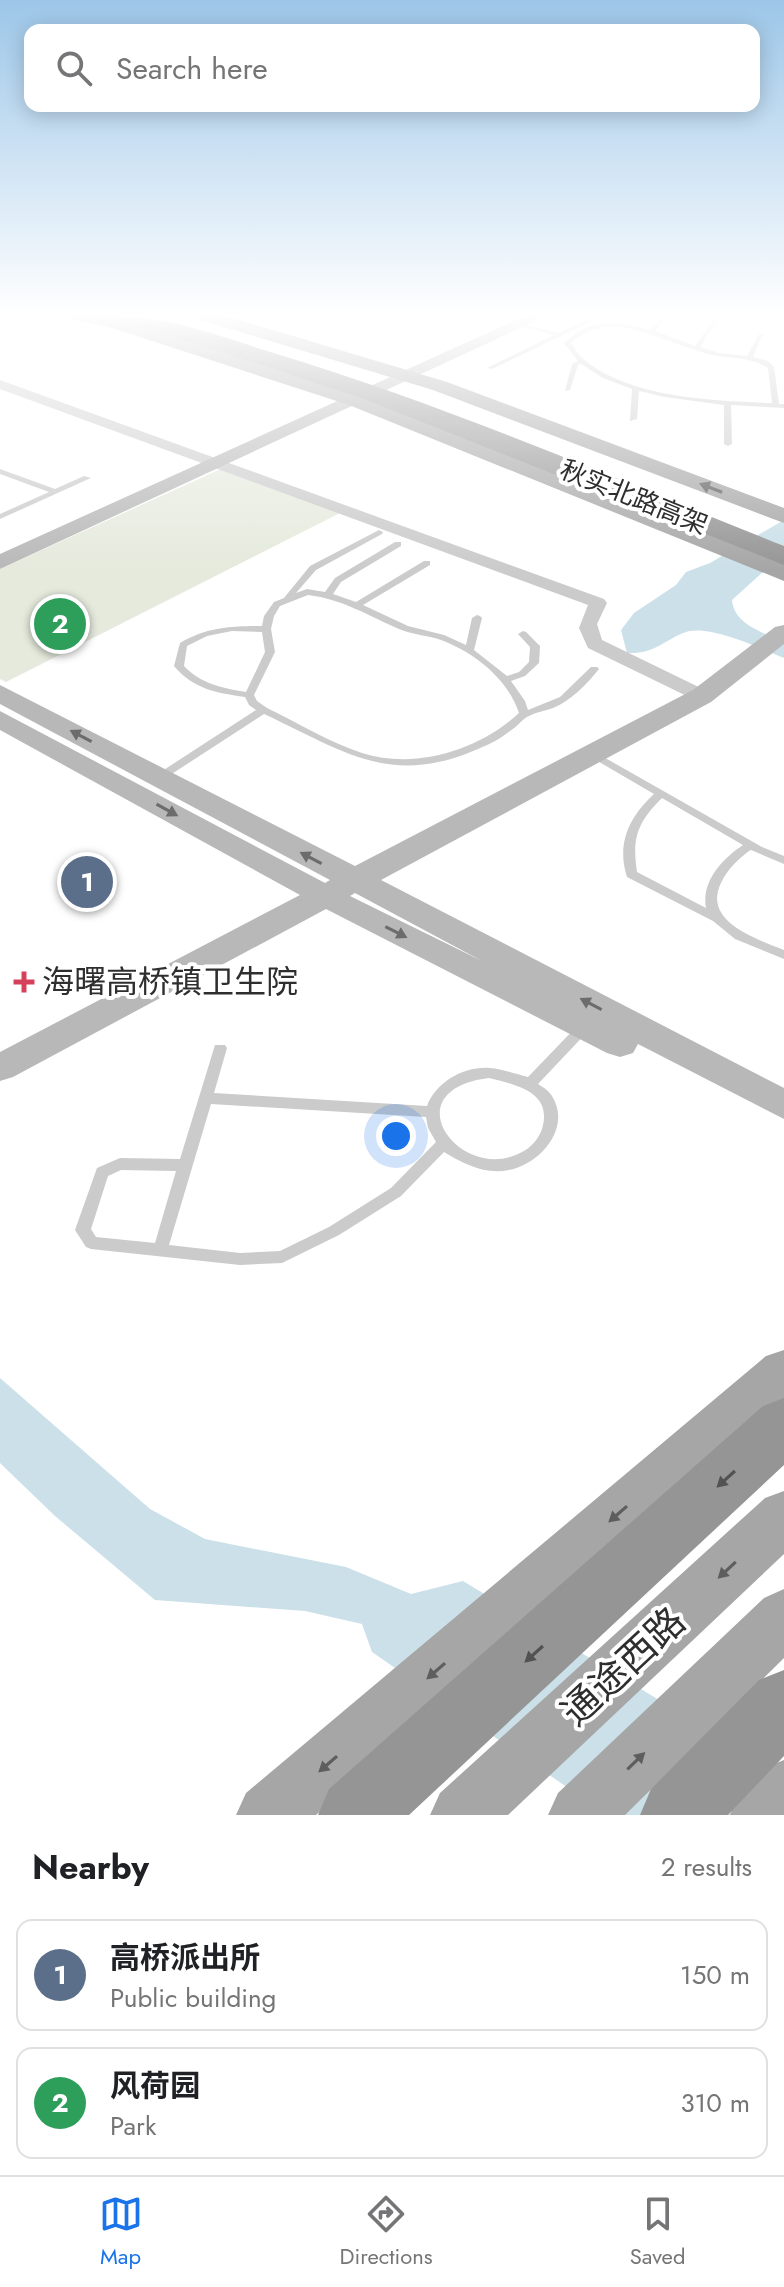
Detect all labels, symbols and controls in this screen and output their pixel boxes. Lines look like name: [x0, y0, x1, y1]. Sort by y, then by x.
search box: [24, 24, 760, 112]
icon: search: [52, 46, 96, 90]
text: Search here: [116, 47, 268, 90]
street label: 秋实北路高架: [555, 450, 713, 544]
one-way arrow: [699, 481, 723, 494]
pin: 2: [34, 594, 86, 654]
one-way arrow: [70, 729, 92, 743]
one-way arrow: [156, 802, 178, 816]
one-way arrow: [299, 851, 322, 864]
pin: 1: [61, 852, 113, 912]
one-way arrow: [385, 925, 408, 938]
place label: 海曙高桥镇卫生院: [42, 959, 298, 1005]
marker: 海曙高桥镇卫生院: [13, 971, 35, 993]
one-way arrow: [579, 998, 602, 1011]
your location: [376, 1116, 416, 1156]
one-way arrow: [717, 1469, 736, 1487]
one-way arrow: [609, 1505, 629, 1522]
one-way arrow: [717, 1560, 736, 1578]
street label: 通途西路: [549, 1594, 697, 1738]
one-way arrow: [525, 1645, 545, 1662]
one-way arrow: [426, 1662, 446, 1679]
one-way arrow: [626, 1752, 645, 1771]
one-way arrow: [318, 1754, 337, 1772]
text: Nearby: [32, 1843, 149, 1892]
text: 2 results: [661, 1848, 752, 1886]
text: 高桥派出所: [110, 1936, 260, 1979]
text: 1: [53, 1956, 67, 1994]
text: 150 m: [680, 1956, 750, 1994]
text: Public building: [110, 1979, 276, 2017]
text: 风荷园: [110, 2064, 200, 2107]
text: 2: [51, 2084, 69, 2122]
text: 310 m: [680, 2084, 750, 2122]
text: Park: [110, 2107, 156, 2145]
tab: Map: [99, 2192, 143, 2272]
tab: Directions: [340, 2192, 433, 2272]
tab: Saved: [630, 2192, 685, 2272]

